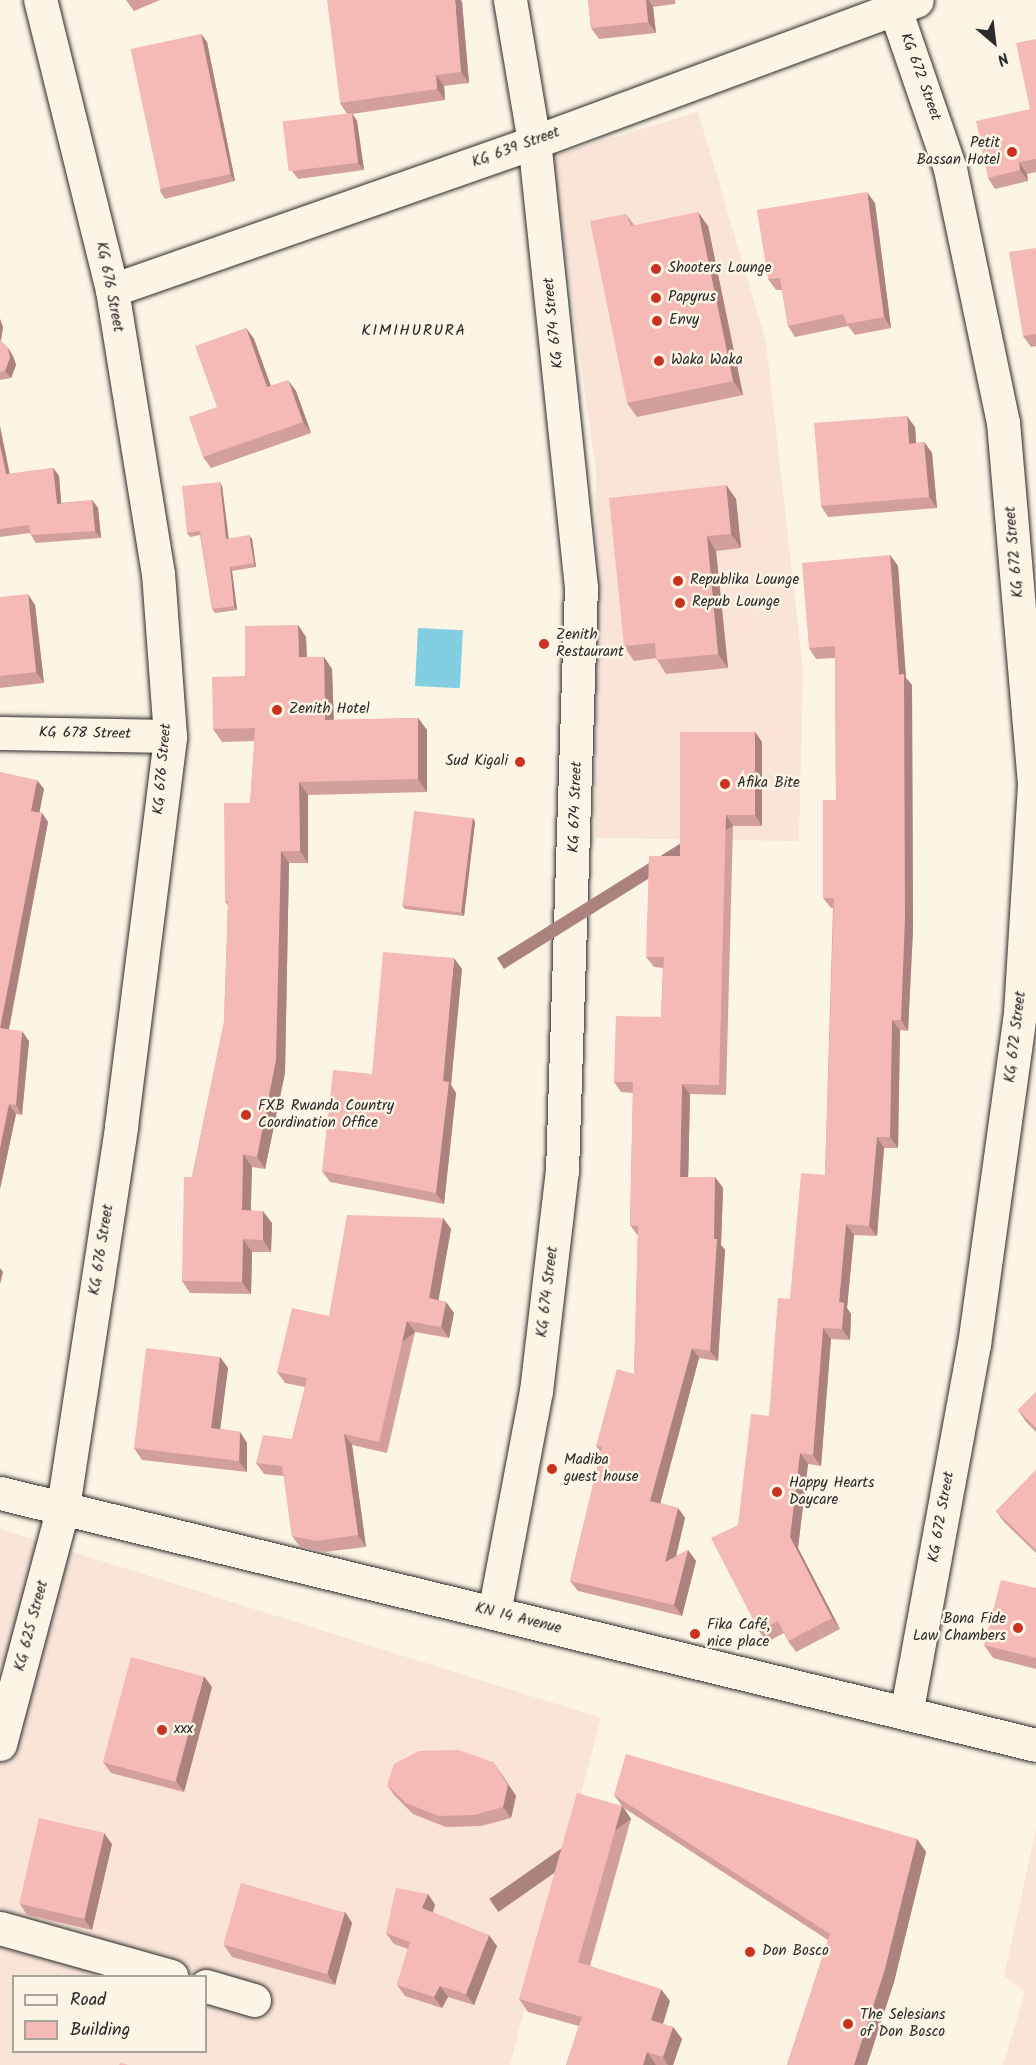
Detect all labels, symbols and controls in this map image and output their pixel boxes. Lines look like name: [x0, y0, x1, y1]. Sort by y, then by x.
north arrow: [964, 12, 1024, 72]
street label: KG 672 Street: [896, 31, 944, 123]
text: N: [992, 45, 1013, 72]
street label: KG 639 Street: [470, 124, 562, 172]
place label: Petit Bassan Hotel: [917, 134, 1000, 169]
marker: Petit Bassan Hotel: [1005, 145, 1019, 159]
street label: KG 676 Street: [91, 240, 127, 334]
place label: Shooters Lounge: [668, 260, 772, 278]
marker: Shooters Lounge: [649, 262, 663, 276]
street label: KG 674 Street: [540, 277, 568, 369]
place label: Papyrus: [668, 289, 716, 307]
marker: Papyrus: [649, 291, 663, 305]
place label: Envy: [669, 312, 699, 330]
marker: Envy: [650, 314, 664, 328]
district label: KIMIHURURA: [361, 321, 467, 341]
place label: Waka Waka: [671, 352, 743, 370]
marker: Waka Waka: [652, 354, 666, 368]
street label: KG 672 Street: [1002, 505, 1028, 599]
place label: Republika Lounge: [690, 572, 799, 590]
marker: Republika Lounge: [671, 574, 685, 588]
place label: Repub Lounge: [692, 594, 780, 612]
marker: Repub Lounge: [673, 596, 687, 610]
place label: Zenith Restaurant: [556, 626, 624, 661]
marker: Zenith Restaurant: [537, 637, 551, 651]
place label: Zenith Hotel: [289, 701, 370, 719]
marker: Zenith Hotel: [270, 703, 284, 717]
street label: KG 676 Street: [150, 723, 176, 815]
street label: KG 678 Street: [39, 724, 131, 744]
place label: Sud Kigali: [445, 753, 508, 771]
marker: Sud Kigali: [513, 755, 527, 769]
street label: KG 674 Street: [565, 761, 587, 853]
place label: Afika Bite: [737, 775, 800, 793]
marker: Afika Bite: [718, 777, 732, 791]
street label: KG 672 Street: [1001, 990, 1031, 1084]
place label: FXB Rwanda Country Coordination Office: [258, 1097, 394, 1132]
marker: FXB Rwanda Country Coordination Office: [239, 1108, 253, 1122]
street label: KG 676 Street: [86, 1203, 118, 1297]
street label: KG 674 Street: [533, 1245, 563, 1339]
place label: Madiba guest house: [564, 1451, 638, 1486]
marker: Madiba guest house: [545, 1462, 559, 1476]
street label: KG 672 Street: [925, 1470, 959, 1564]
place label: Happy Hearts Daycare: [789, 1474, 874, 1509]
marker: Happy Hearts Daycare: [770, 1485, 784, 1499]
street label: KG 625 Street: [11, 1579, 53, 1673]
street label: KN 14 Avenue: [473, 1600, 563, 1638]
place label: Bona Fide Law Chambers: [913, 1610, 1006, 1645]
place label: Fika Café, nice place: [707, 1616, 770, 1651]
marker: Bona Fide Law Chambers: [1011, 1621, 1025, 1635]
marker: Fika Café, nice place: [688, 1627, 702, 1641]
place label: xxx: [174, 1721, 193, 1739]
marker: xxx: [155, 1723, 169, 1737]
place label: Don Bosco: [762, 1943, 829, 1961]
marker: Don Bosco: [743, 1945, 757, 1959]
legend: [12, 1975, 207, 2053]
text: Road: [70, 1986, 106, 2015]
place label: The Selesians of Don Bosco: [860, 2006, 945, 2041]
text: Building: [70, 2016, 130, 2045]
marker: The Selesians of Don Bosco: [841, 2017, 855, 2031]

